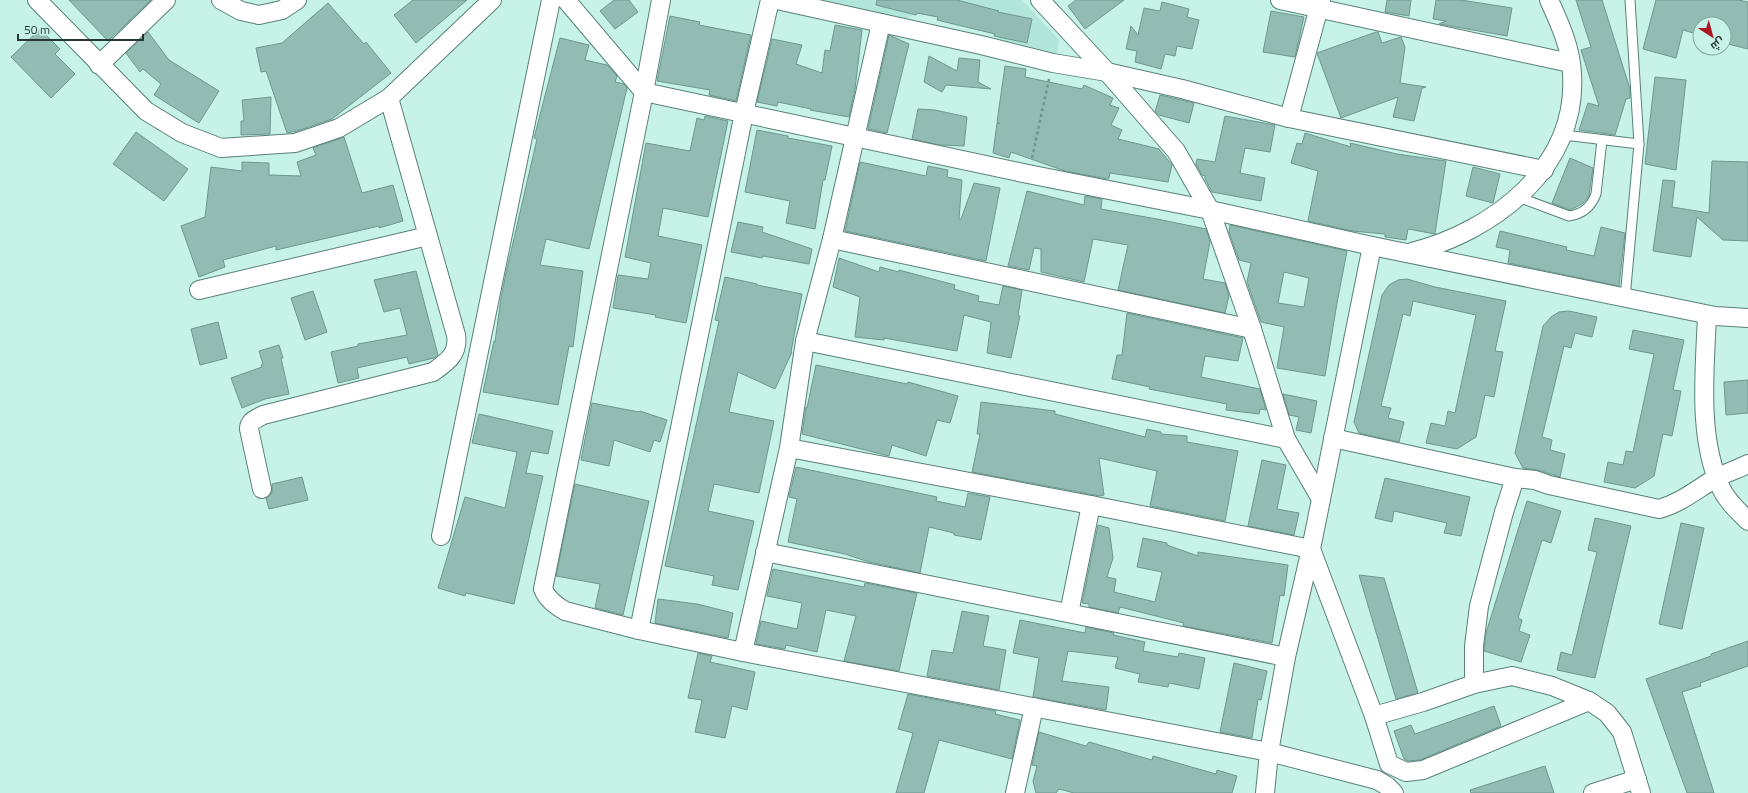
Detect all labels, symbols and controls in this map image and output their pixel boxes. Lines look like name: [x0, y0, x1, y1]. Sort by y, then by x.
scale bar: [18, 16, 143, 42]
north arrow: [1692, 16, 1732, 56]
text: 50 m: [24, 20, 50, 39]
text: ش: [1707, 33, 1728, 55]

